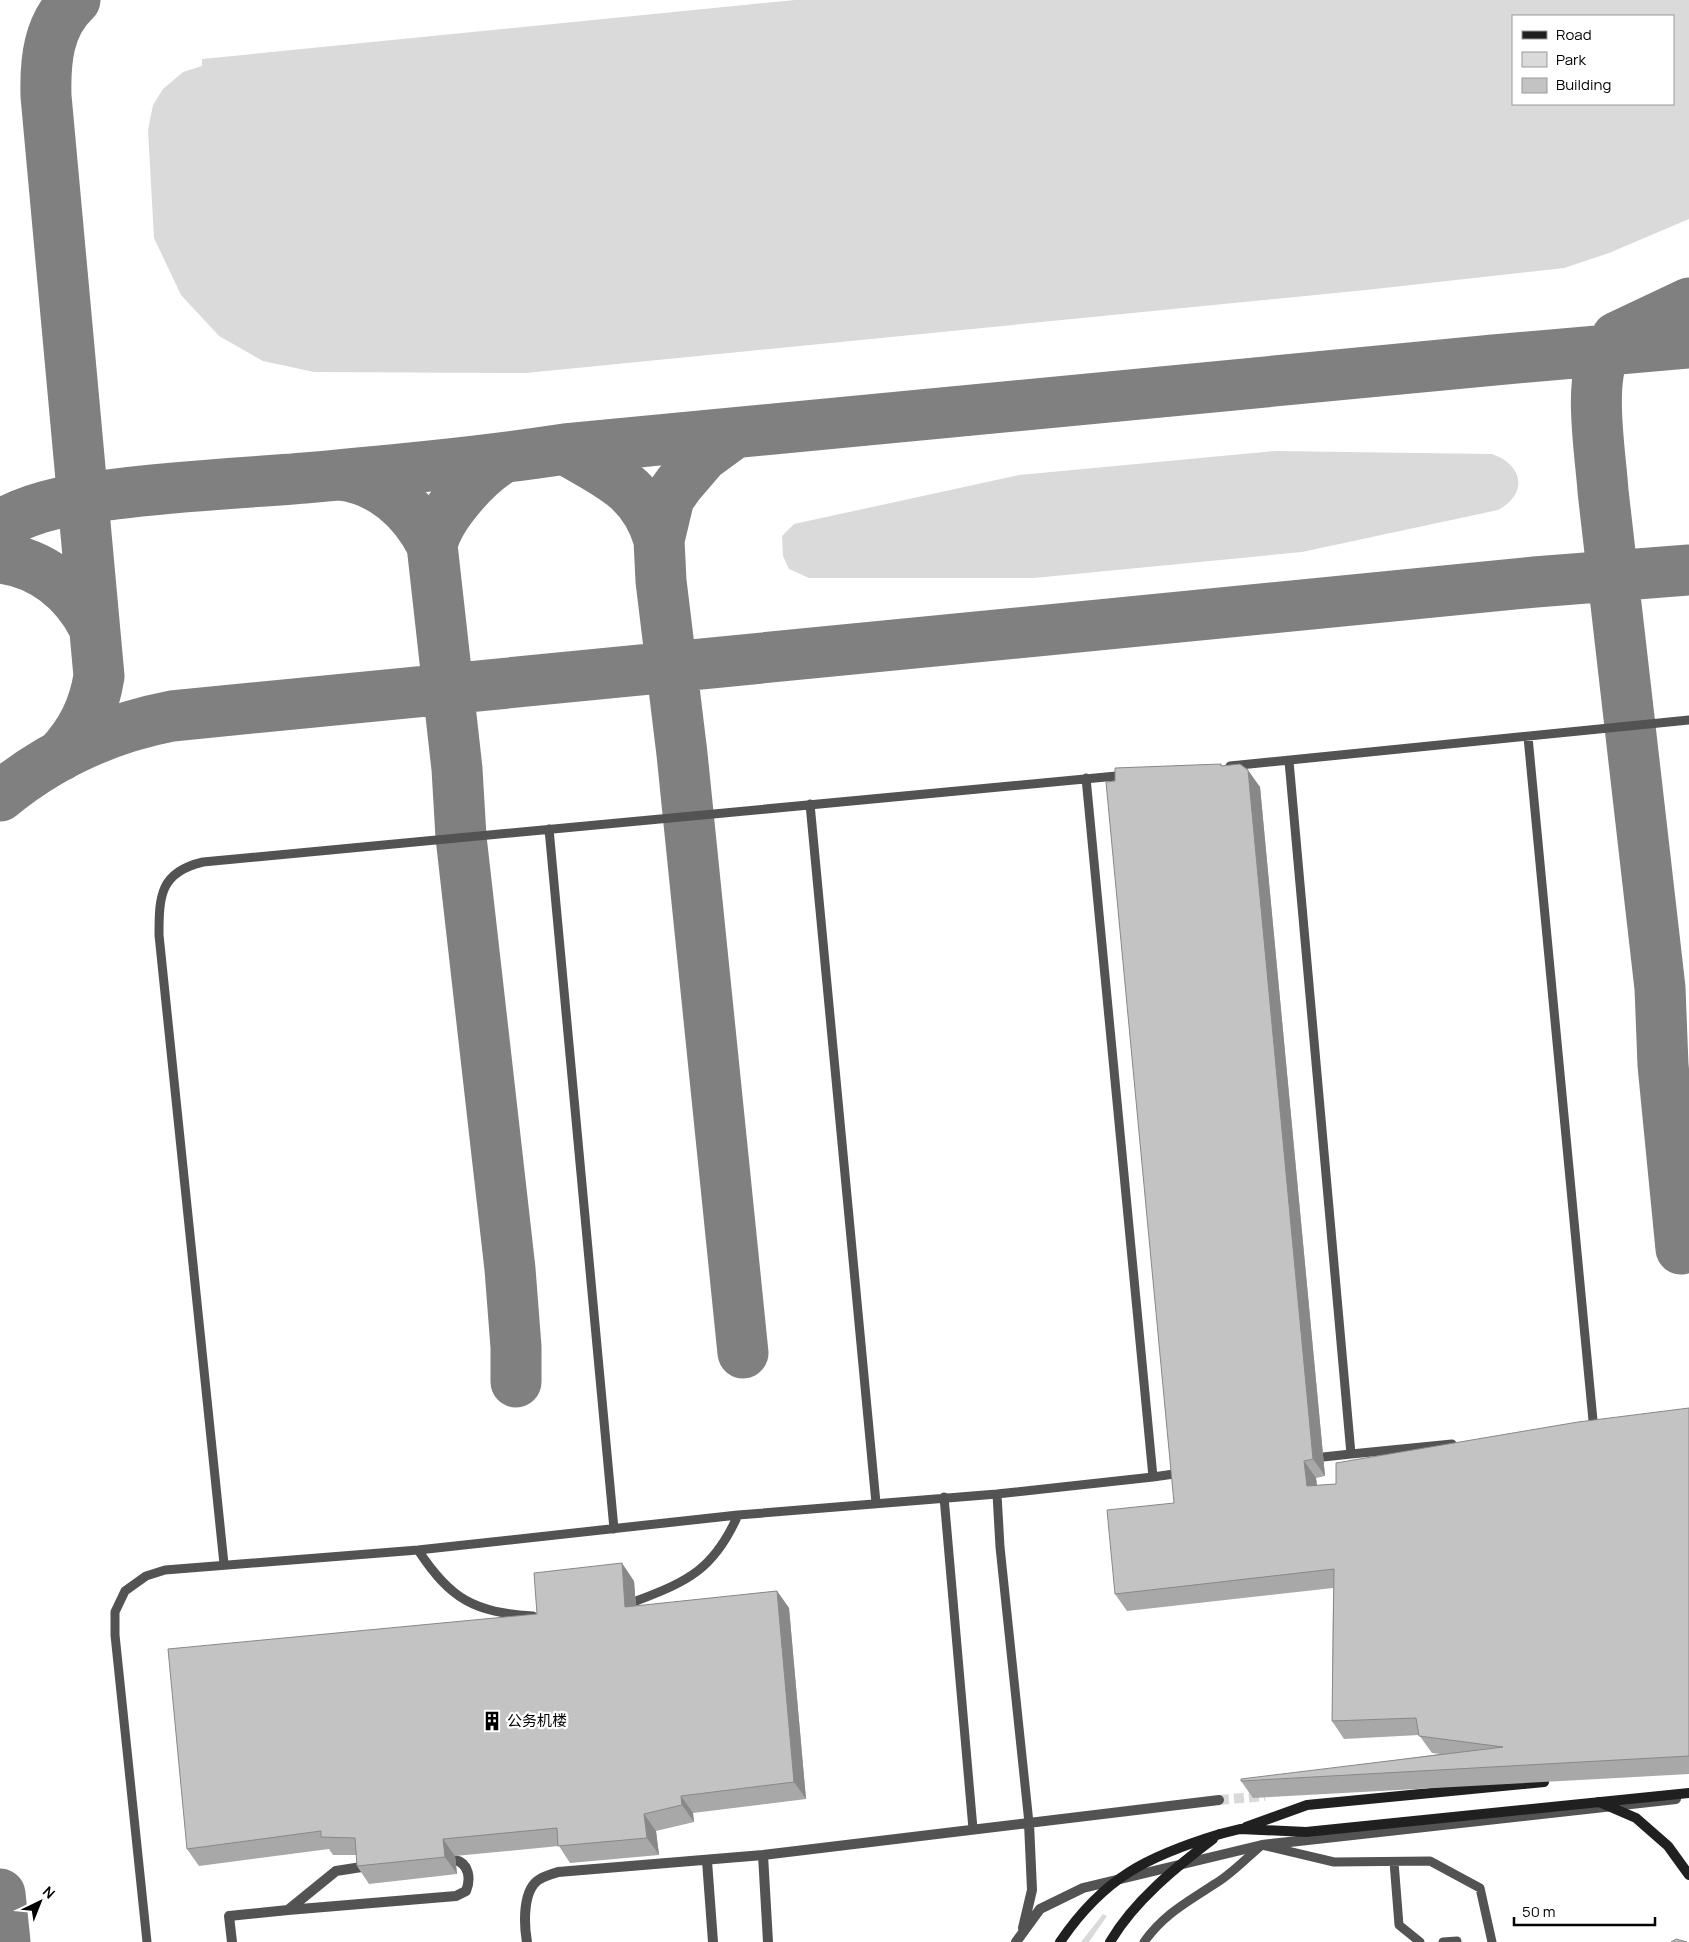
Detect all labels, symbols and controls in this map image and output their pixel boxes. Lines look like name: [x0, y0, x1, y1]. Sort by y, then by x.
legend: [1512, 15, 1674, 105]
text: Road: [1556, 24, 1592, 45]
text: Park: [1556, 49, 1586, 70]
text: Building: [1556, 74, 1611, 95]
building icon: 公务机楼: [481, 1710, 503, 1732]
place label: 公务机楼: [507, 1710, 567, 1731]
north arrow: [15, 1877, 65, 1927]
text: N: [39, 1882, 59, 1903]
scale bar: [1514, 1894, 1655, 1926]
text: 50 m: [1522, 1901, 1556, 1922]

